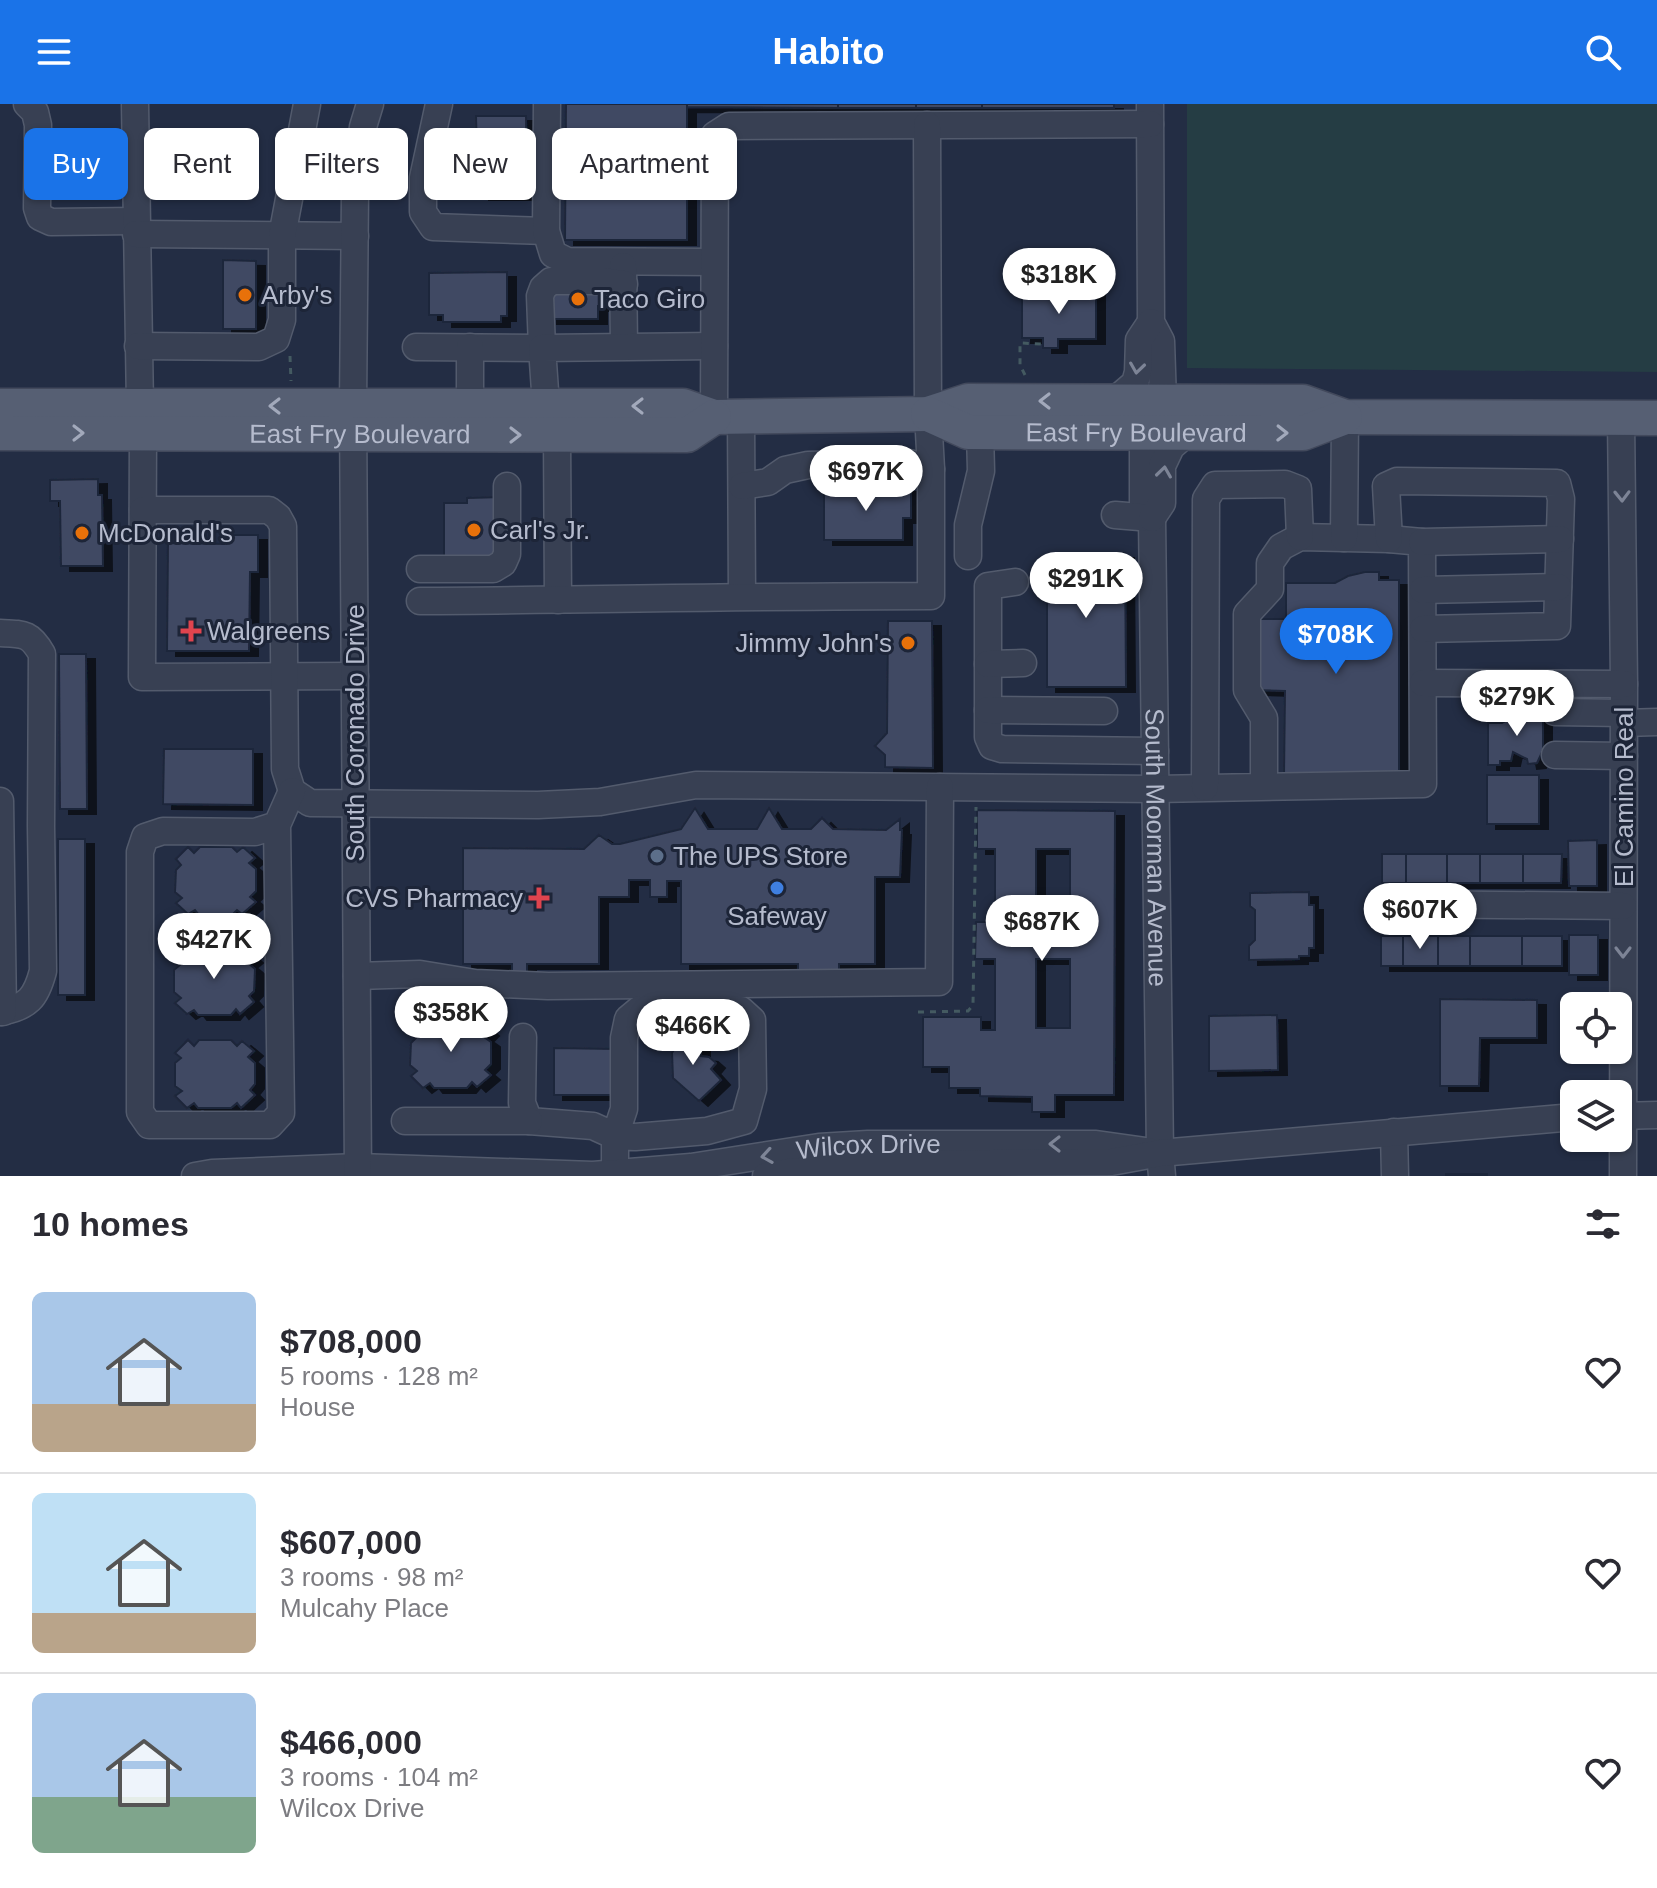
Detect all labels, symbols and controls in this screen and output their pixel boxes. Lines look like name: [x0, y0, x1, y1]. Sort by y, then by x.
icon: menu: [32, 30, 76, 74]
icon: search: [1581, 30, 1625, 74]
text: Habito: [773, 31, 885, 72]
chip: Buy: [24, 128, 128, 200]
chip: Rent: [144, 128, 259, 200]
chip: Filters: [275, 128, 408, 200]
chip: New: [424, 128, 536, 200]
chip: Apartment: [552, 128, 737, 200]
pin: $318K: [1003, 248, 1115, 316]
text: $318K: [1021, 259, 1097, 289]
place label: Arby's: [261, 280, 332, 310]
place label: Taco Giro: [594, 284, 705, 314]
marker: Arby's: [236, 286, 254, 304]
marker: Taco Giro: [569, 290, 587, 308]
one-way arrow: [1129, 361, 1146, 374]
one-way arrow: [1038, 392, 1051, 410]
one-way arrow: [268, 397, 281, 415]
one-way arrow: [631, 397, 644, 414]
street label: East Fry Boulevard: [1025, 417, 1247, 448]
street label: East Fry Boulevard: [249, 419, 471, 449]
one-way arrow: [72, 424, 85, 442]
one-way arrow: [1276, 424, 1289, 442]
one-way arrow: [509, 426, 522, 444]
pin: $697K: [810, 445, 922, 513]
text: $697K: [828, 456, 904, 486]
one-way arrow: [1155, 466, 1172, 479]
one-way arrow: [1613, 490, 1631, 503]
place label: Carl's Jr.: [490, 515, 590, 545]
place label: McDonald's: [98, 518, 233, 548]
marker: Carl's Jr.: [465, 521, 483, 539]
marker: McDonald's: [73, 524, 91, 542]
pin: $291K: [1030, 552, 1142, 620]
text: $291K: [1048, 563, 1124, 593]
street label: South Coronado Drive: [340, 604, 370, 862]
pin: $708K: [1280, 608, 1392, 676]
place label: Walgreens: [207, 616, 330, 646]
text: $708K: [1298, 619, 1374, 649]
marker: Walgreens: [182, 622, 200, 640]
place label: Jimmy John's: [735, 628, 892, 658]
marker: Jimmy John's: [899, 634, 917, 652]
pin: $279K: [1461, 670, 1573, 738]
text: $279K: [1479, 681, 1555, 711]
street label: El Camino Real: [1609, 707, 1639, 887]
street label: South Moorman Avenue: [1139, 708, 1173, 987]
place label: The UPS Store: [673, 841, 848, 871]
marker: The UPS Store: [648, 847, 666, 865]
marker: Safeway: [768, 879, 786, 897]
place label: CVS Pharmacy: [345, 883, 523, 913]
pin: $607K: [1364, 883, 1476, 951]
marker: CVS Pharmacy: [530, 889, 548, 907]
text: $607K: [1382, 894, 1458, 924]
pin: $687K: [986, 895, 1098, 963]
place label: Safeway: [727, 901, 827, 931]
text: $687K: [1004, 906, 1080, 936]
pin: $427K: [158, 913, 270, 981]
text: $427K: [176, 924, 252, 954]
one-way arrow: [1614, 946, 1632, 959]
pin: $358K: [395, 986, 507, 1054]
map controls: [1560, 992, 1632, 1152]
button: locate: [1560, 992, 1632, 1064]
text: $358K: [413, 997, 489, 1027]
pin: $466K: [637, 999, 749, 1067]
text: $466K: [655, 1010, 731, 1040]
button: layers: [1560, 1080, 1632, 1152]
street label: Wilcox Drive: [794, 1129, 941, 1165]
one-way arrow: [1048, 1135, 1061, 1153]
one-way arrow: [761, 1147, 774, 1164]
icon: filters: [1581, 1202, 1625, 1246]
text: 10 homes: [32, 1205, 189, 1243]
text: $708,000: [280, 1322, 422, 1360]
icon: home: [96, 1324, 192, 1420]
icon: heart: [1581, 1350, 1625, 1394]
text: 5 rooms · 128 m²: [280, 1361, 478, 1391]
text: House: [280, 1392, 355, 1422]
text: $607,000: [280, 1523, 422, 1561]
icon: home: [96, 1525, 192, 1621]
icon: heart: [1581, 1551, 1625, 1595]
text: 3 rooms · 98 m²: [280, 1562, 464, 1592]
text: Mulcahy Place: [280, 1593, 449, 1623]
text: $466,000: [280, 1723, 422, 1761]
icon: home: [96, 1725, 192, 1821]
icon: heart: [1581, 1751, 1625, 1795]
text: 3 rooms · 104 m²: [280, 1762, 478, 1792]
text: Wilcox Drive: [280, 1793, 424, 1823]

